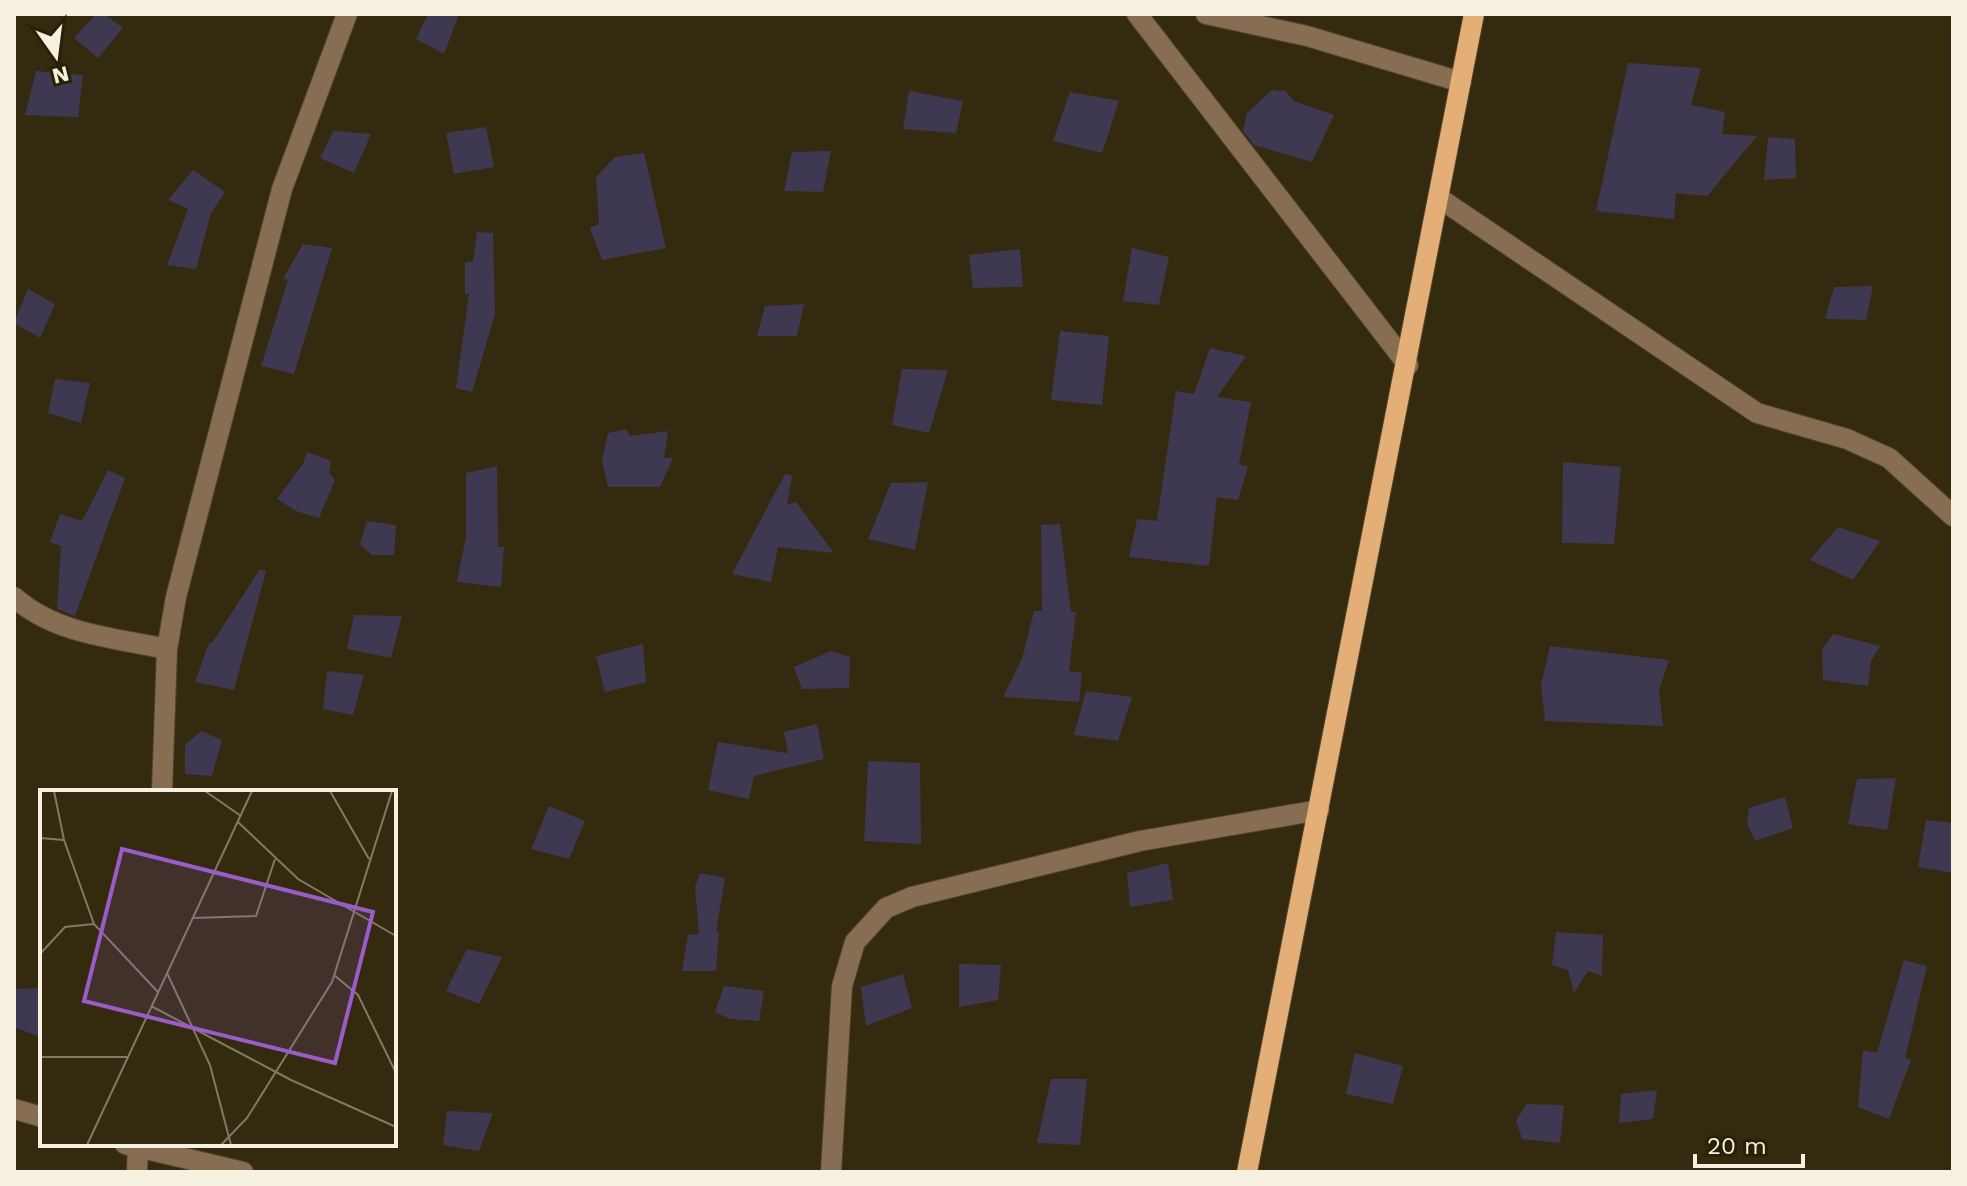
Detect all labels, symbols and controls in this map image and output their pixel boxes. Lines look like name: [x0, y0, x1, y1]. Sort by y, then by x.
north arrow: [16, 16, 96, 96]
text: N: [50, 61, 72, 89]
inset map: [40, 790, 396, 1146]
scale bar: [1695, 1118, 1803, 1168]
text: 20 m: [1707, 1132, 1767, 1160]

